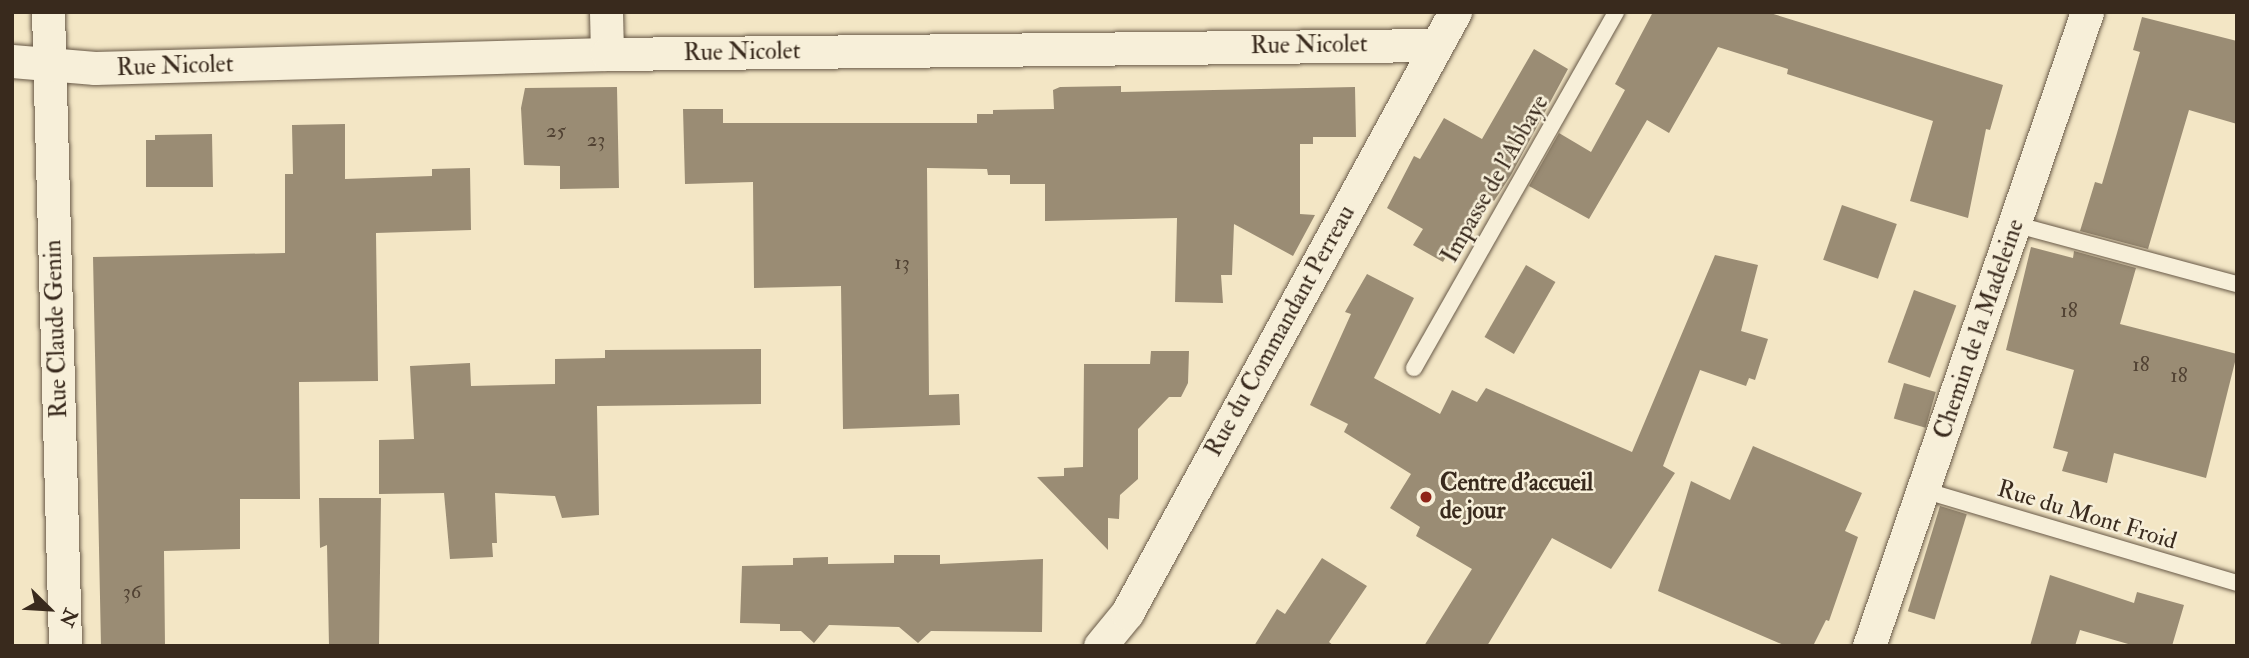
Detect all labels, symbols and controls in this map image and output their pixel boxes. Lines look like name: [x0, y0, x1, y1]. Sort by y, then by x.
street label: Rue Nicolet: [1250, 30, 1368, 60]
street label: Rue Nicolet: [683, 37, 801, 67]
street label: Rue Nicolet: [116, 50, 234, 82]
street label: Impasse de l'Abbaye: [1435, 90, 1555, 268]
house number: 25: [546, 118, 566, 144]
house number: 23: [587, 127, 605, 153]
street label: Rue du Commandant Perreau: [1199, 200, 1361, 462]
street label: Chemin de la Madeleine: [1928, 215, 2030, 443]
street label: Rue Claude Genin: [38, 239, 74, 419]
house number: 13: [894, 250, 910, 276]
house number: 18: [2060, 298, 2078, 324]
house number: 18: [2132, 352, 2150, 378]
house number: 18: [2170, 363, 2188, 389]
place label: Centre d'accueil de jour: [1440, 469, 1593, 525]
street label: Rue du Mont Froid: [1994, 474, 2180, 556]
marker: Centre d'accueil de jour: [1418, 489, 1434, 505]
north arrow: [14, 574, 84, 644]
house number: 36: [123, 579, 141, 605]
text: N: [54, 605, 83, 630]

